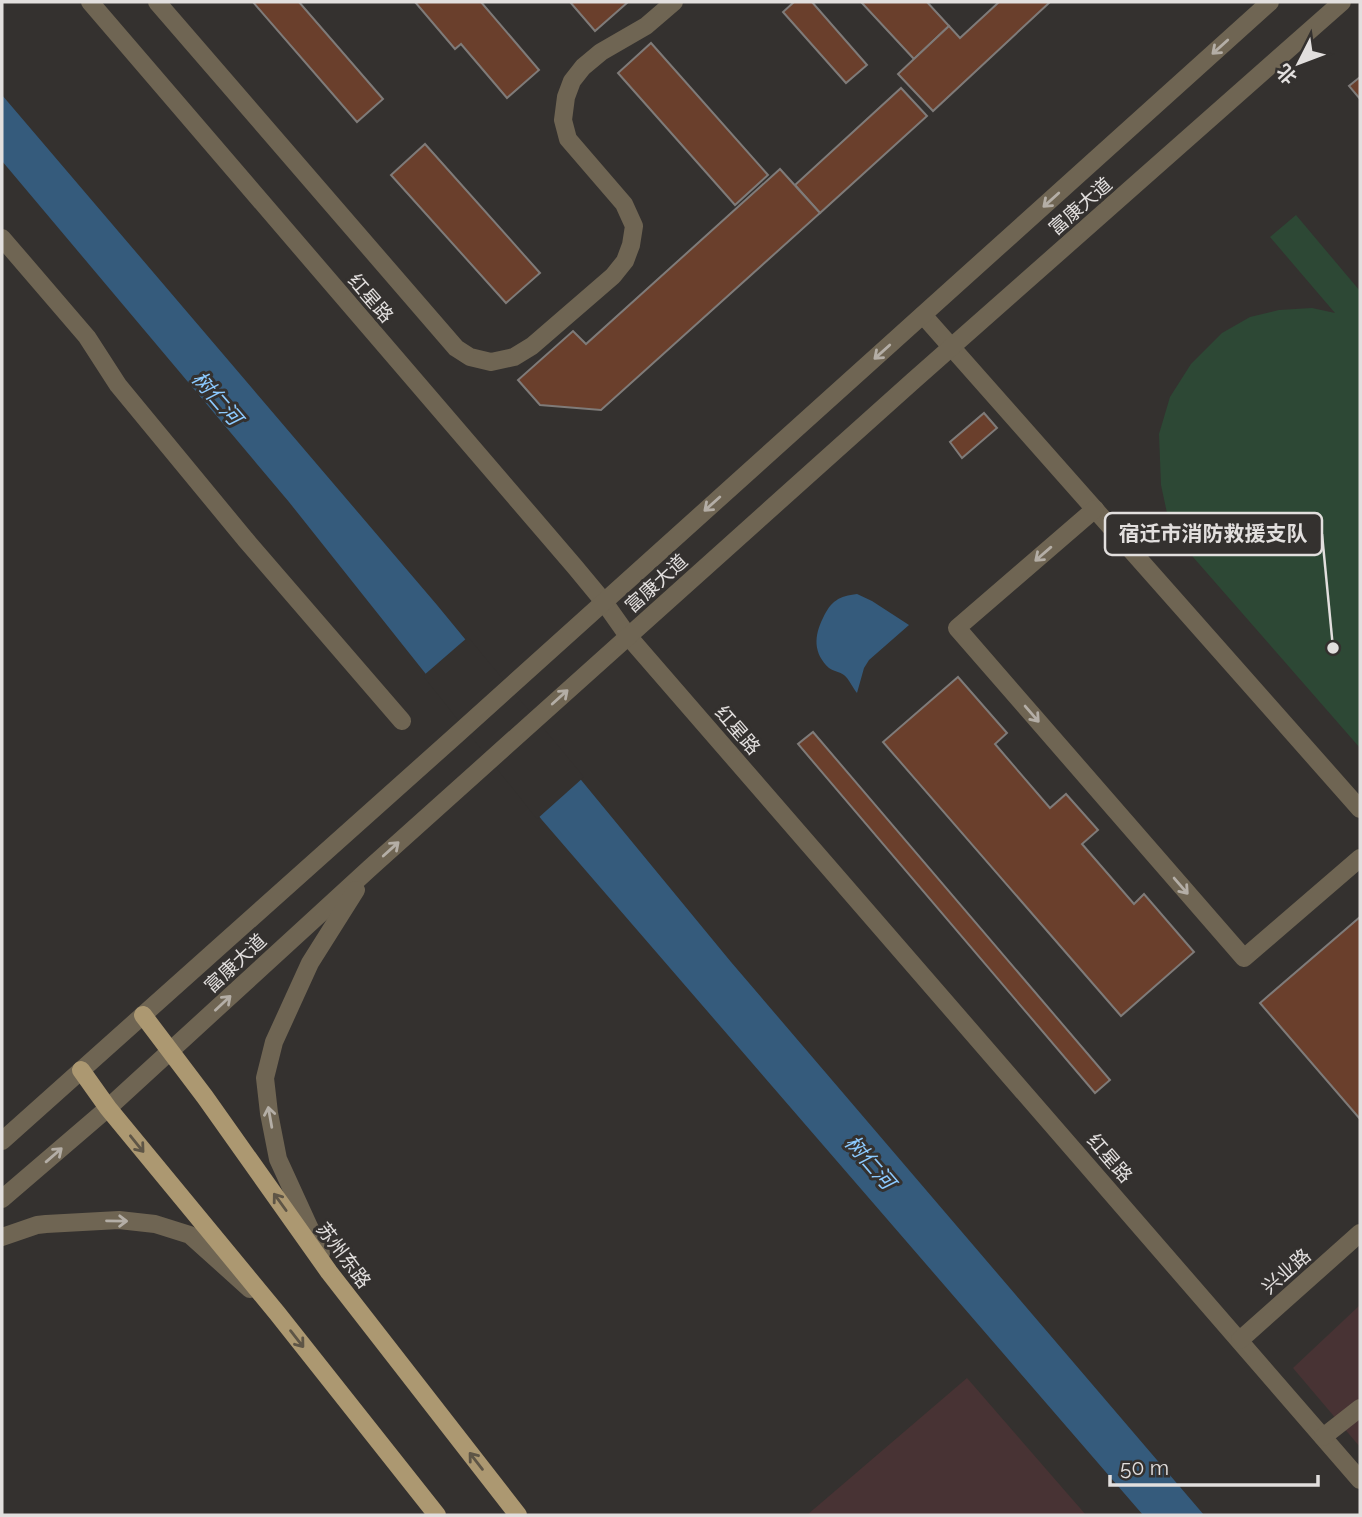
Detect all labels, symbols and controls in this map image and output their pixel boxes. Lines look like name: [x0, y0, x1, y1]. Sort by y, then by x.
north arrow: [1264, 28, 1334, 98]
one-way arrow: [1212, 39, 1229, 56]
text: 北: [1272, 60, 1301, 89]
street label: 富康大道: [1044, 173, 1116, 239]
one-way arrow: [1043, 191, 1060, 208]
street label: 红星路: [344, 269, 398, 327]
one-way arrow: [873, 344, 891, 360]
water label: 树仁河: [187, 366, 250, 433]
one-way arrow: [704, 496, 722, 512]
callout: 宿迁市消防救援支队: [1105, 513, 1322, 555]
text: 宿迁市消防救援支队: [1119, 521, 1308, 546]
one-way arrow: [1034, 546, 1052, 562]
street label: 富康大道: [620, 549, 692, 617]
one-way arrow: [551, 689, 569, 705]
street label: 红星路: [711, 701, 765, 759]
one-way arrow: [1024, 705, 1040, 723]
one-way arrow: [381, 841, 399, 857]
one-way arrow: [1173, 876, 1189, 894]
street label: 富康大道: [200, 929, 270, 997]
one-way arrow: [214, 995, 231, 1012]
one-way arrow: [263, 1107, 276, 1129]
street label: 红星路: [1083, 1129, 1137, 1187]
water label: 树仁河: [840, 1130, 903, 1197]
one-way arrow: [130, 1134, 145, 1152]
one-way arrow: [44, 1147, 62, 1163]
one-way arrow: [272, 1193, 287, 1212]
one-way arrow: [105, 1214, 128, 1227]
street label: 苏州东路: [312, 1218, 376, 1292]
street label: 兴业路: [1257, 1244, 1315, 1298]
one-way arrow: [290, 1329, 305, 1347]
scale bar: [1110, 1444, 1318, 1488]
one-way arrow: [469, 1453, 484, 1471]
text: 50 m: [1120, 1455, 1169, 1480]

